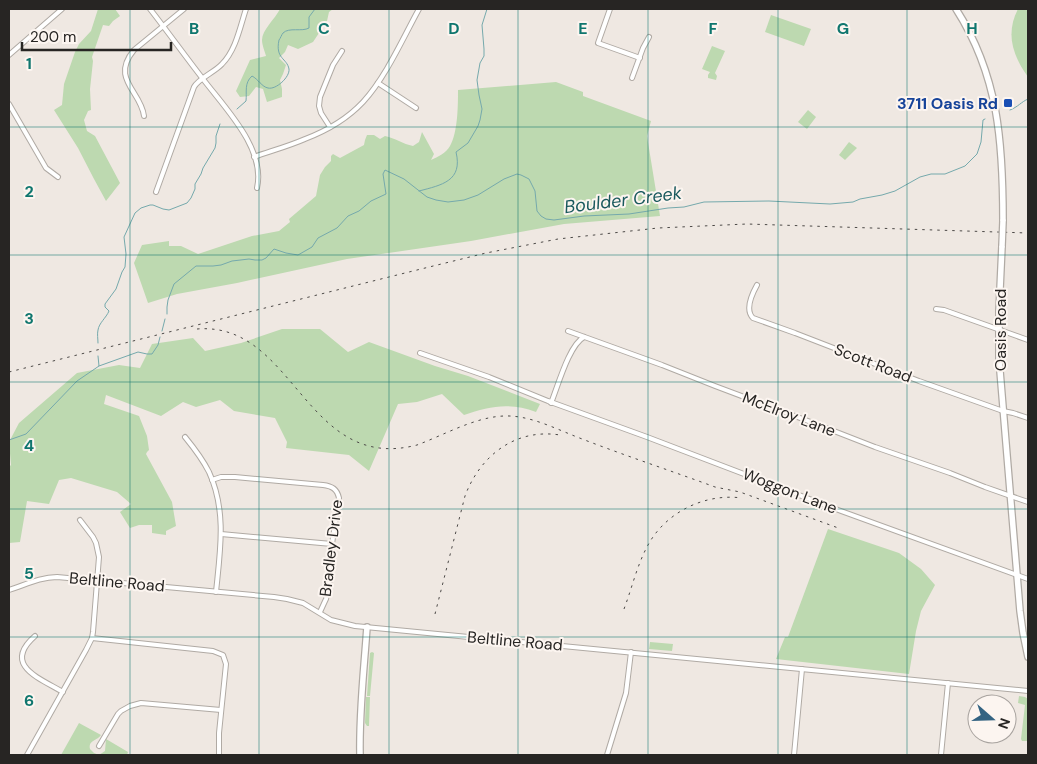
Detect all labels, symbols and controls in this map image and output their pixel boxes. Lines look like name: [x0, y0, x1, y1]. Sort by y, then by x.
text: B: [189, 18, 199, 39]
text: C: [318, 18, 330, 39]
text: D: [448, 18, 460, 39]
text: E: [578, 18, 588, 39]
text: F: [709, 18, 718, 39]
text: G: [837, 18, 849, 39]
text: H: [966, 18, 978, 39]
scale bar: [22, 20, 171, 52]
text: 200 m: [30, 27, 76, 47]
text: 1: [26, 53, 32, 74]
place label: 3711 Oasis Rd: [897, 93, 998, 114]
marker: 3711 Oasis Rd: [1002, 97, 1014, 109]
text: 2: [24, 181, 34, 202]
water label: Boulder Creek: [563, 181, 684, 219]
street label: Oasis Road: [990, 289, 1011, 371]
text: 3: [24, 308, 34, 329]
street label: Scott Road: [831, 339, 915, 387]
street label: McElroy Lane: [739, 387, 839, 441]
text: 4: [24, 435, 34, 456]
street label: Woggon Lane: [740, 463, 840, 519]
street label: Bradley Drive: [315, 498, 347, 598]
text: 5: [24, 563, 34, 584]
street label: Beltline Road: [68, 567, 166, 597]
street label: Beltline Road: [466, 626, 564, 656]
text: 6: [24, 690, 34, 711]
north arrow: [967, 694, 1017, 744]
text: N: [994, 716, 1014, 731]

